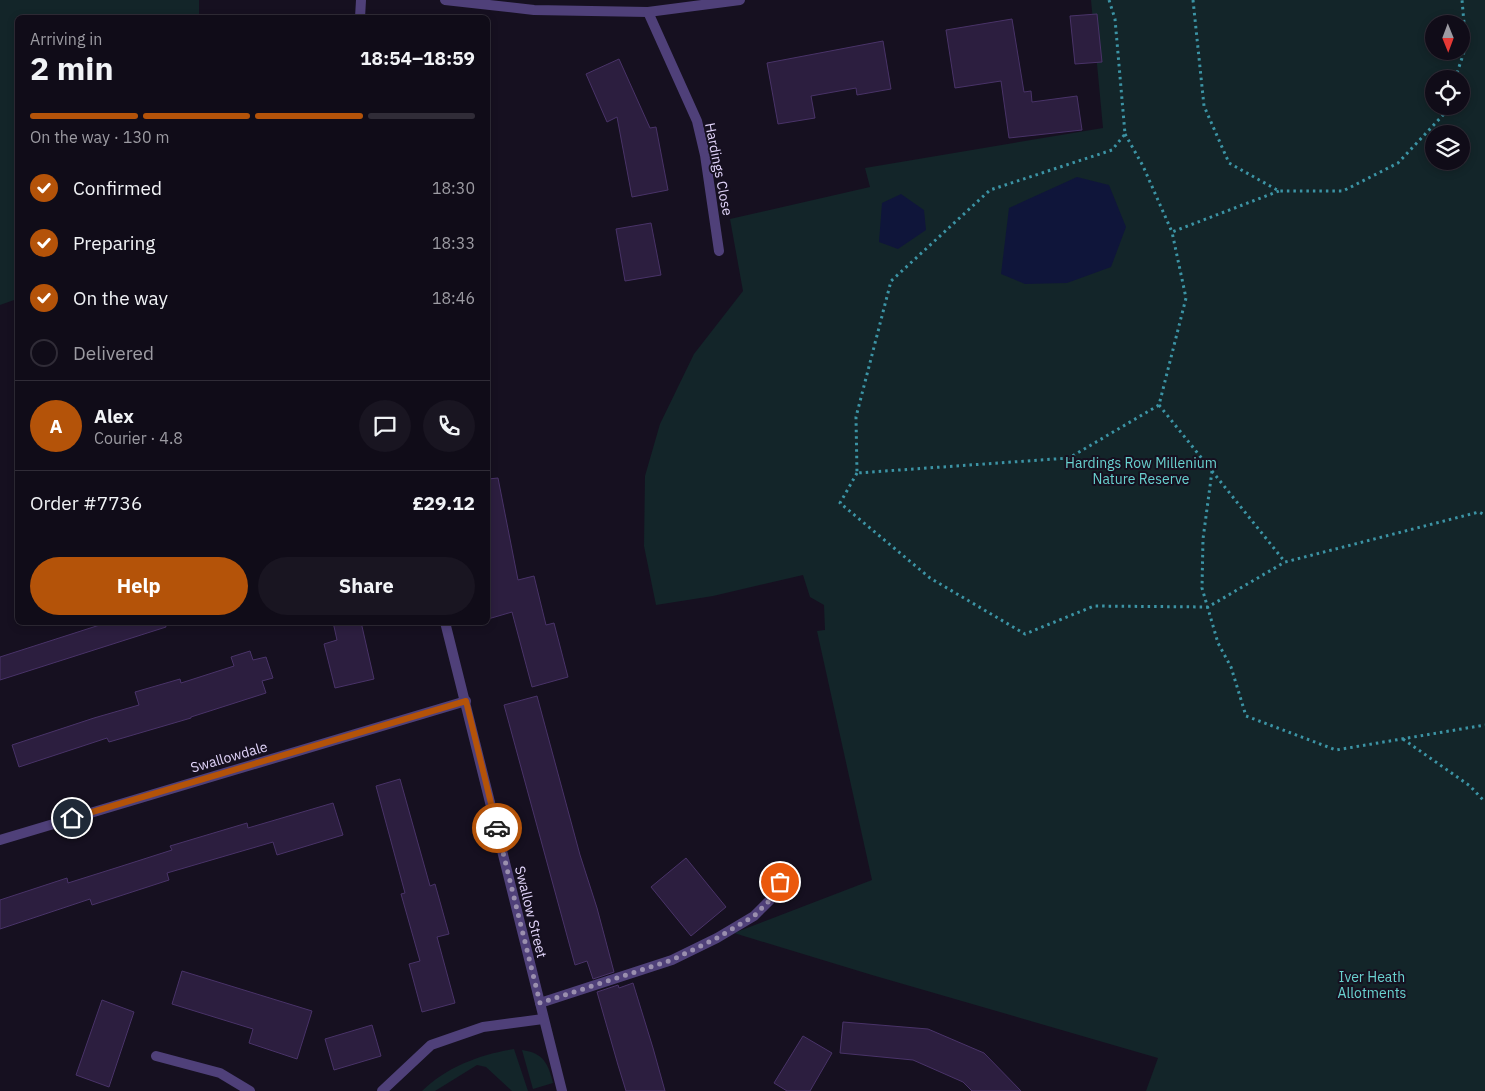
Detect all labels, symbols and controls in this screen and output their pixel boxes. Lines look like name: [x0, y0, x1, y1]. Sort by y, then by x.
north arrow: [1425, 15, 1470, 60]
map controls: [1425, 15, 1470, 170]
text: Arriving in: [30, 29, 102, 49]
text: 18:54–18:59: [360, 46, 475, 70]
text: 2 min: [30, 47, 114, 89]
button: locate: [1425, 70, 1470, 115]
street label: Hardings Close: [701, 121, 737, 217]
button: layers: [1425, 125, 1470, 170]
text: On the way · 130 m: [30, 127, 169, 147]
icon: check: [30, 174, 58, 202]
text: Confirmed: [73, 176, 162, 200]
text: 18:30: [432, 178, 475, 198]
icon: check: [30, 229, 58, 257]
text: Preparing: [73, 231, 155, 255]
text: 18:33: [432, 233, 475, 253]
icon: check: [30, 284, 58, 312]
text: On the way: [73, 286, 168, 310]
text: 18:46: [432, 288, 475, 308]
text: Delivered: [73, 341, 154, 365]
button: chat: [359, 400, 411, 452]
button: phone: [423, 400, 475, 452]
text: Alex: [94, 404, 134, 428]
text: A: [49, 414, 63, 438]
text: Courier · 4.8: [94, 428, 183, 448]
park label: Hardings Row Millenium Nature Reserve: [1065, 454, 1217, 488]
text: Order #7736: [30, 491, 142, 515]
text: £29.12: [412, 491, 475, 515]
button: Help: [30, 557, 248, 615]
button: Share: [258, 557, 475, 615]
street label: Swallowdale: [188, 737, 270, 777]
pin: [51, 797, 93, 839]
courier: [472, 803, 522, 853]
icon: home: [58, 804, 86, 832]
icon: car: [483, 814, 511, 842]
pin: [759, 861, 801, 903]
street label: Swallow Street: [511, 864, 551, 960]
icon: bag: [766, 868, 794, 896]
park label: Iver Heath Allotments: [1338, 968, 1407, 1002]

